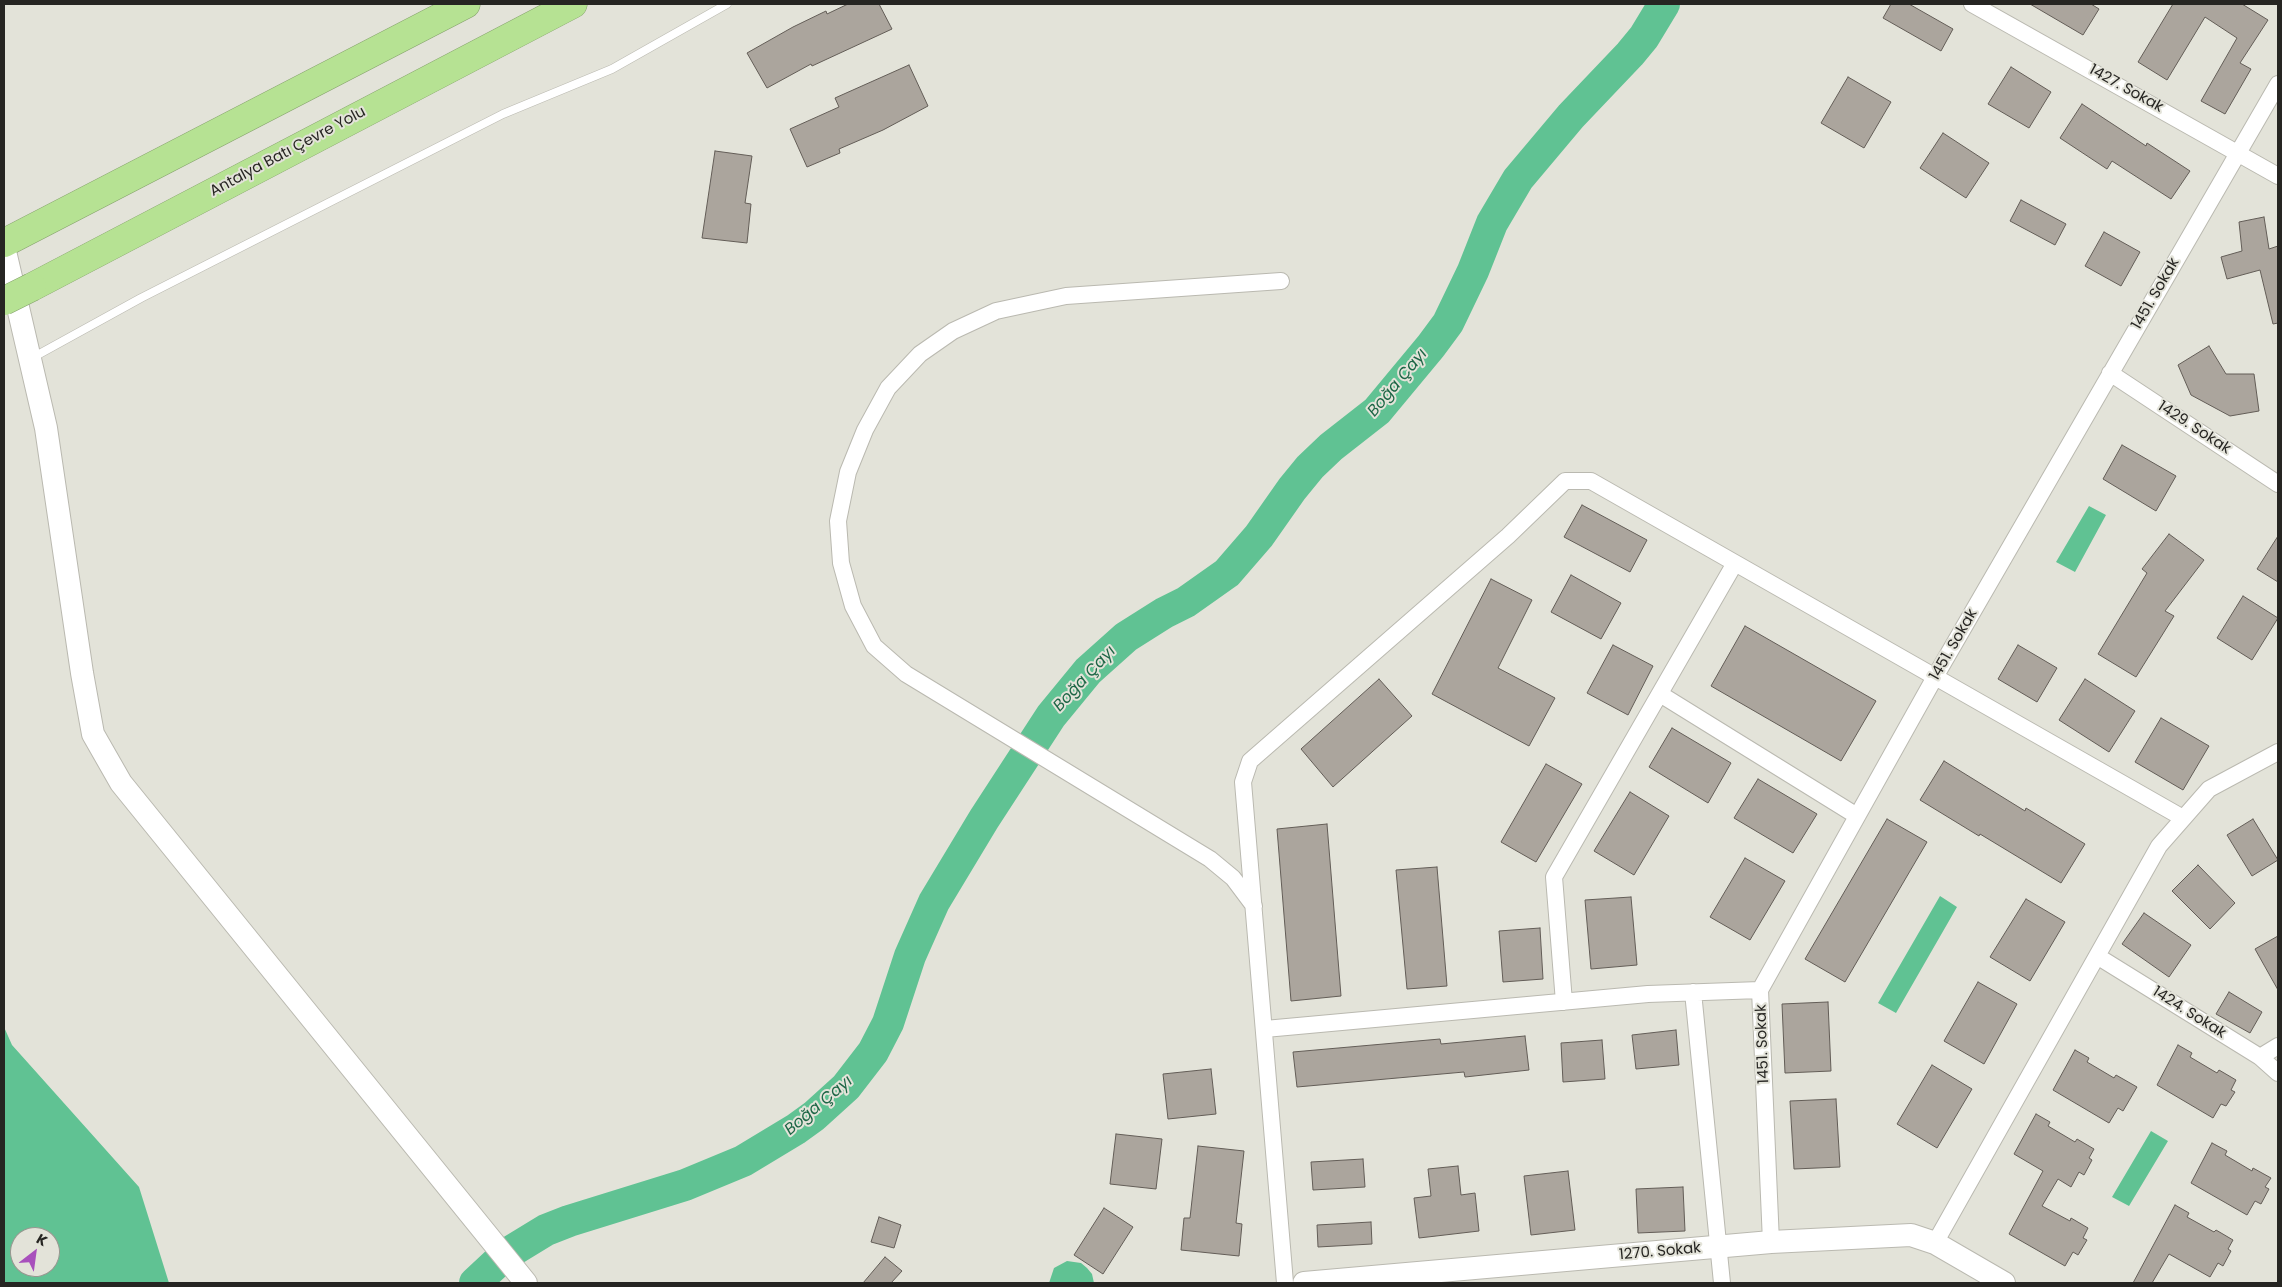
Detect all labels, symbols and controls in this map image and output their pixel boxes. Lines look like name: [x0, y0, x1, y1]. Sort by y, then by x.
street label: 1427. Sokak: [2086, 61, 2166, 117]
street label: Antalya Batı Çevre Yolu: [207, 103, 369, 201]
street label: 1451. Sokak: [2128, 255, 2184, 333]
water label: Boğa Çayı: [1364, 345, 1432, 421]
street label: 1429. Sokak: [2154, 398, 2234, 458]
street label: 1451. Sokak: [1926, 606, 1982, 684]
water label: Boğa Çayı: [1050, 642, 1120, 716]
street label: 1424. Sokak: [2149, 983, 2229, 1043]
street label: 1451. Sokak: [1753, 1004, 1773, 1084]
water label: Boğa Çayı: [781, 1072, 857, 1140]
north arrow: [10, 1227, 60, 1277]
text: K: [33, 1229, 51, 1251]
street label: 1270. Sokak: [1618, 1239, 1702, 1265]

